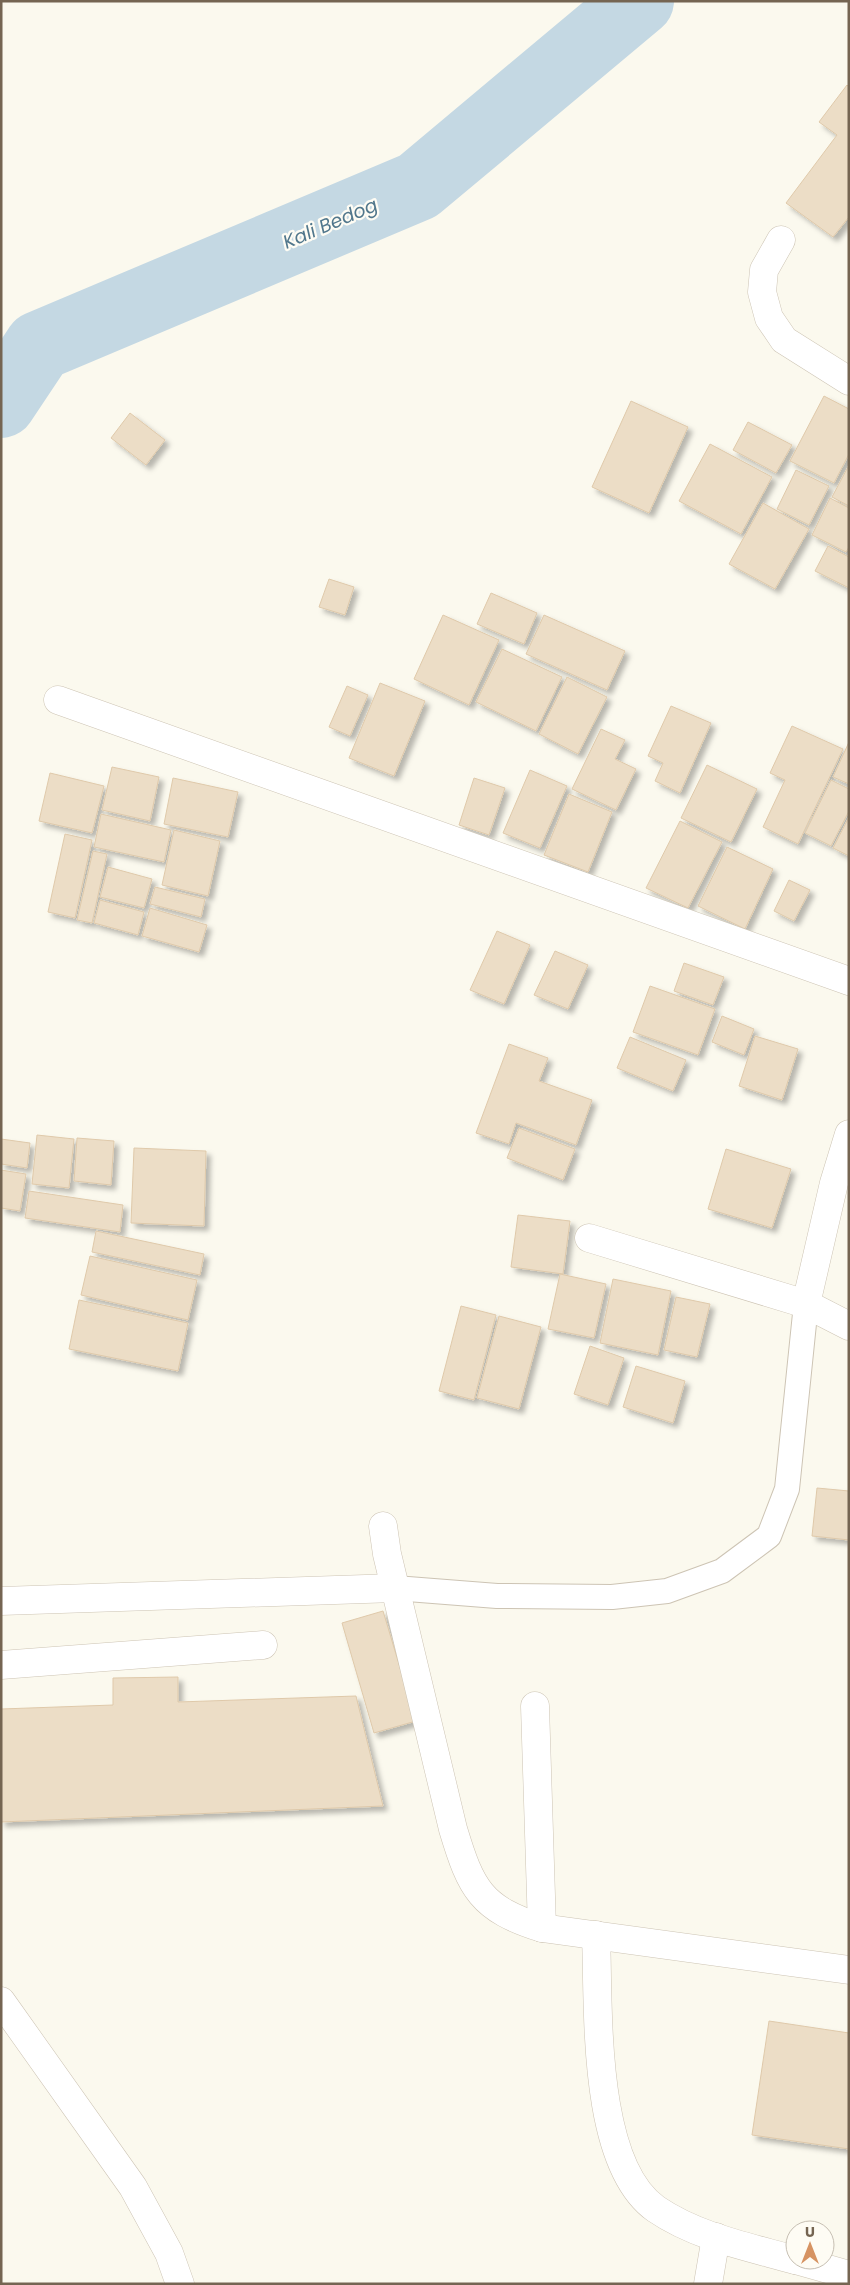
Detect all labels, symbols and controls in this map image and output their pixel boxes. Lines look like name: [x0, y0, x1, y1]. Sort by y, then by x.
water label: Kali Bedog: [279, 191, 382, 256]
north arrow: [785, 2220, 835, 2270]
text: U: [805, 2222, 815, 2242]

